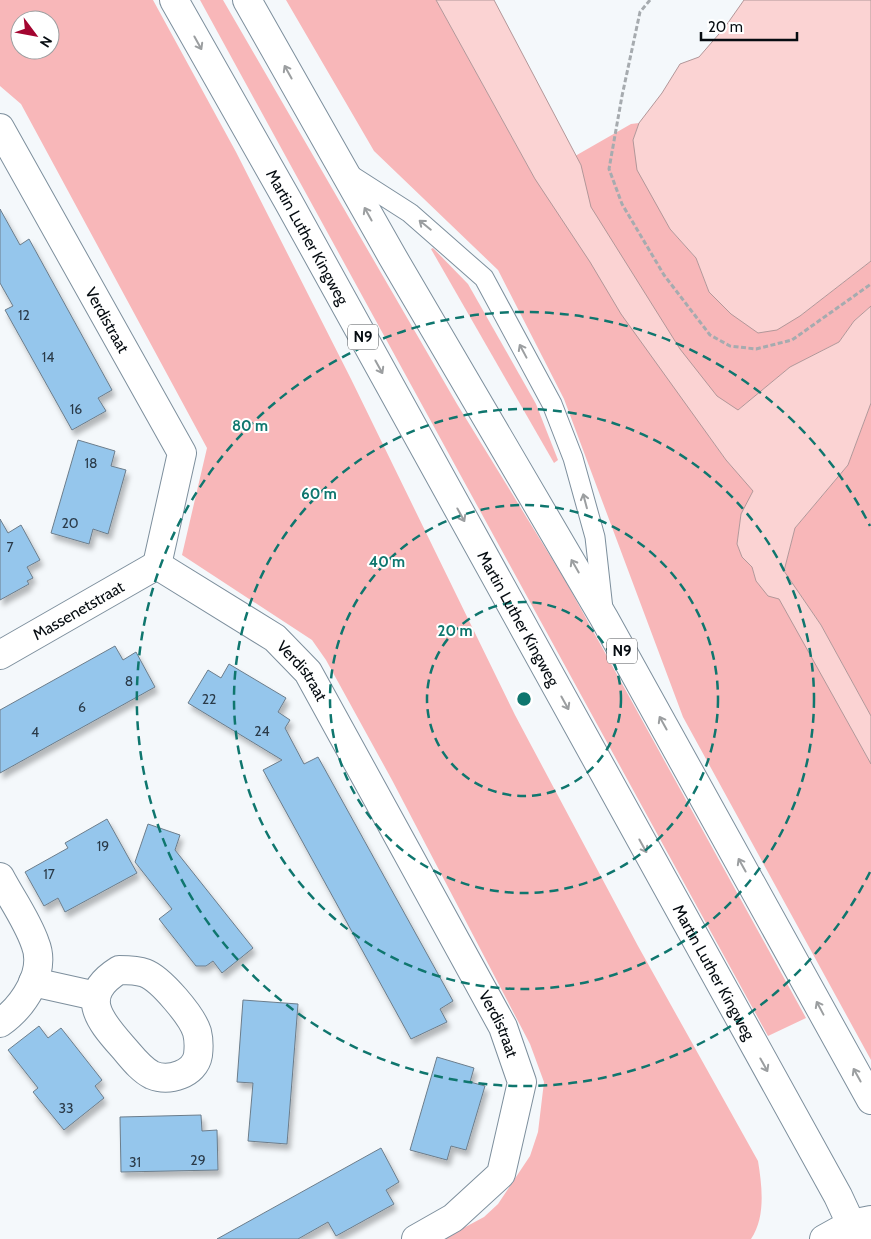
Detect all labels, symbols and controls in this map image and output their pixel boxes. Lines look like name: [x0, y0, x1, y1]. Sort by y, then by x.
north arrow: [10, 10, 60, 60]
scale bar: [701, 10, 797, 42]
text: 20 m: [708, 18, 743, 36]
text: N: [36, 33, 56, 51]
one-way arrow: [193, 35, 203, 49]
one-way arrow: [283, 66, 293, 80]
street label: Martin Luther Kingweg: [262, 166, 353, 309]
one-way arrow: [363, 206, 373, 221]
one-way arrow: [419, 220, 432, 231]
street label: Verdistraat: [81, 284, 133, 357]
house number: 12: [18, 306, 30, 324]
road number: N9: [348, 324, 378, 350]
one-way arrow: [518, 345, 528, 359]
house number: 14: [42, 348, 54, 366]
one-way arrow: [374, 359, 384, 374]
house number: 16: [70, 400, 82, 418]
text: 80 m: [232, 417, 268, 435]
house number: 18: [84, 454, 98, 472]
text: 60 m: [301, 485, 337, 503]
one-way arrow: [580, 493, 589, 509]
one-way arrow: [457, 507, 466, 522]
house number: 20: [61, 514, 79, 532]
house number: 7: [6, 538, 14, 556]
street label: Martin Luther Kingweg: [473, 548, 564, 691]
text: 40 m: [369, 553, 405, 571]
one-way arrow: [569, 560, 579, 574]
street label: Massenetstraat: [29, 577, 128, 644]
text: 20 m: [438, 622, 472, 640]
street label: Verdistraat: [273, 637, 331, 705]
road number: N9: [607, 638, 637, 664]
house number: 8: [125, 672, 133, 690]
house number: 22: [202, 690, 216, 708]
centre of rings: [515, 690, 533, 708]
one-way arrow: [560, 696, 570, 710]
house number: 6: [78, 698, 86, 716]
one-way arrow: [657, 717, 667, 731]
house number: 24: [254, 722, 270, 740]
house number: 4: [31, 723, 39, 741]
house number: 19: [97, 837, 109, 855]
one-way arrow: [638, 838, 648, 853]
one-way arrow: [736, 859, 746, 873]
house number: 17: [43, 865, 55, 883]
street label: Martin Luther Kingweg: [669, 901, 759, 1044]
street label: Verdistraat: [475, 987, 522, 1061]
one-way arrow: [815, 1001, 825, 1015]
one-way arrow: [759, 1057, 769, 1072]
one-way arrow: [852, 1069, 862, 1083]
house number: 33: [58, 1099, 74, 1117]
house number: 29: [190, 1151, 206, 1169]
house number: 31: [129, 1153, 141, 1171]

